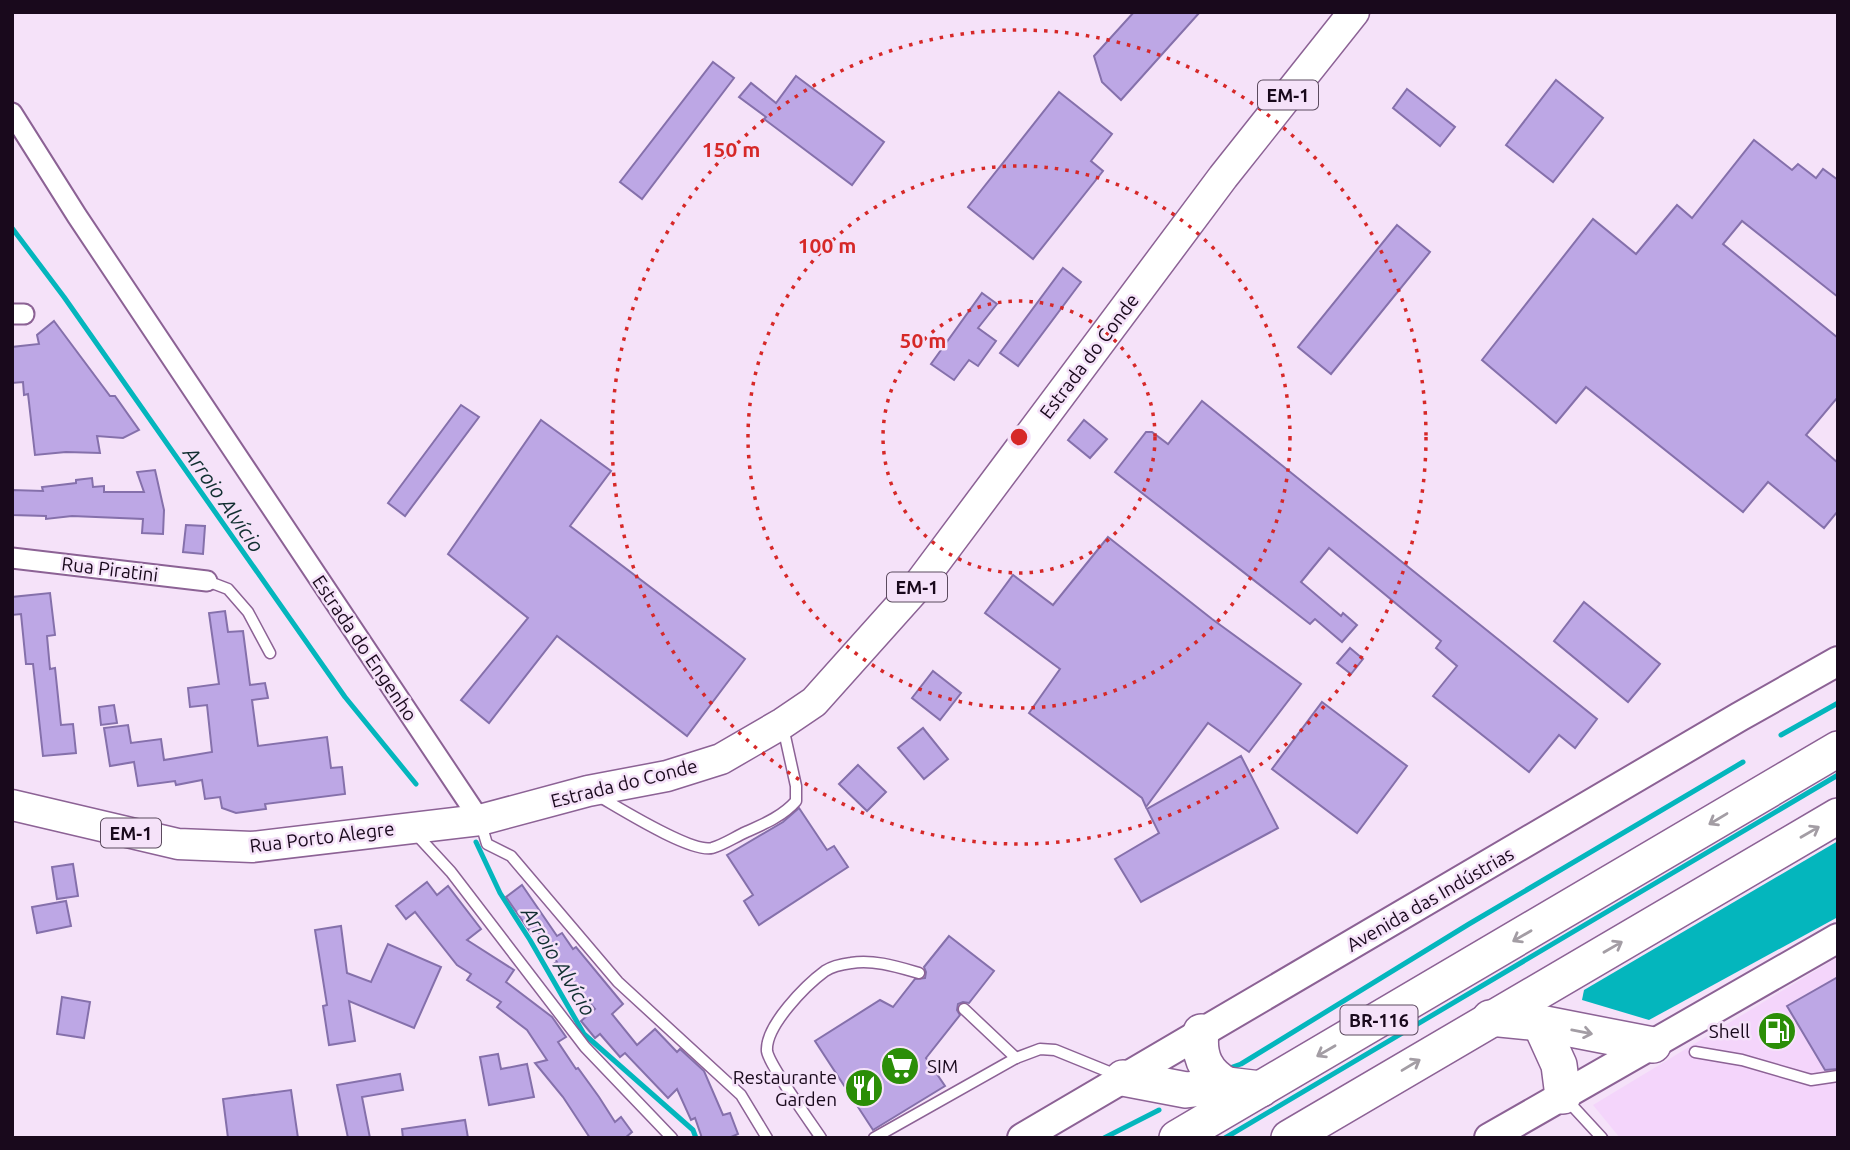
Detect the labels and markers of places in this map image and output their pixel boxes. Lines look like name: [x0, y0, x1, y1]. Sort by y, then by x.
centre of rings: [1007, 425, 1031, 449]
fuel station icon: Shell: [1756, 1010, 1798, 1052]
place label: Shell: [1709, 1020, 1750, 1042]
supermarket icon: SIM: [879, 1045, 921, 1087]
place label: SIM: [927, 1055, 958, 1077]
place label: Restaurante Garden: [733, 1066, 837, 1110]
restaurant icon: Restaurante Garden: [843, 1067, 885, 1109]

